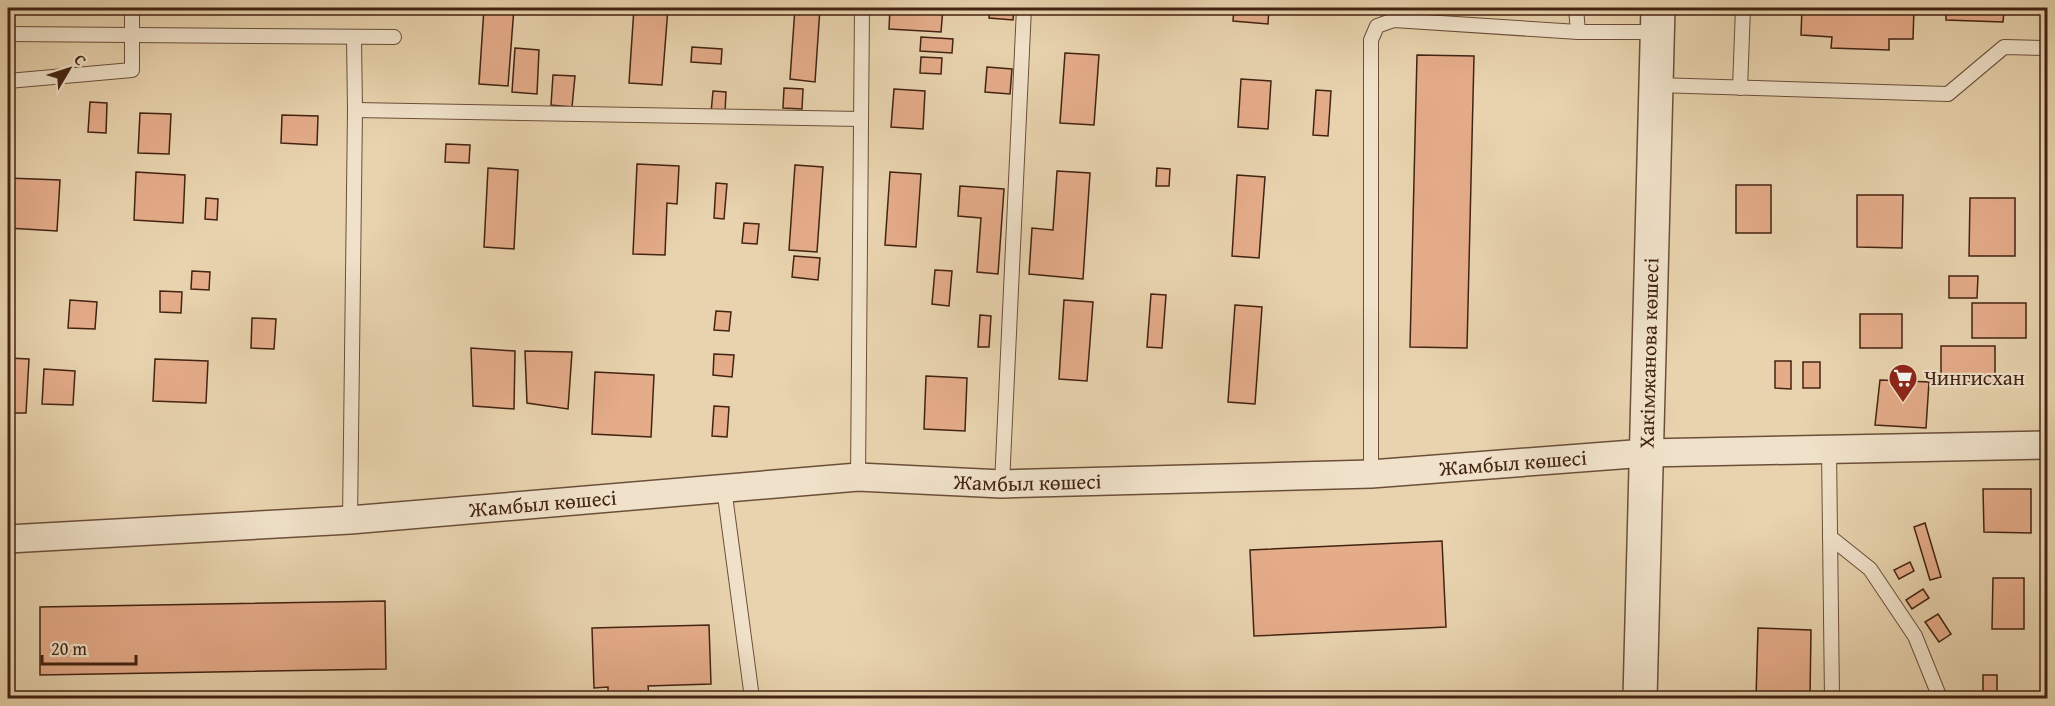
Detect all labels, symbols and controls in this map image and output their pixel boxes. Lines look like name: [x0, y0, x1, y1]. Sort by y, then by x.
north arrow: [39, 39, 99, 99]
text: С: [68, 48, 93, 71]
street label: Хакімжанова көшесі: [1631, 257, 1666, 449]
supermarket icon: Чингисхан: [1887, 362, 1919, 404]
place label: Чингисхан: [1924, 362, 2025, 393]
street label: Жамбыл көшесі: [1437, 442, 1588, 484]
street label: Жамбыл көшесі: [952, 465, 1102, 499]
street label: Жамбыл көшесі: [467, 481, 618, 525]
scale bar: [42, 628, 136, 666]
text: 20 m: [51, 635, 87, 662]

